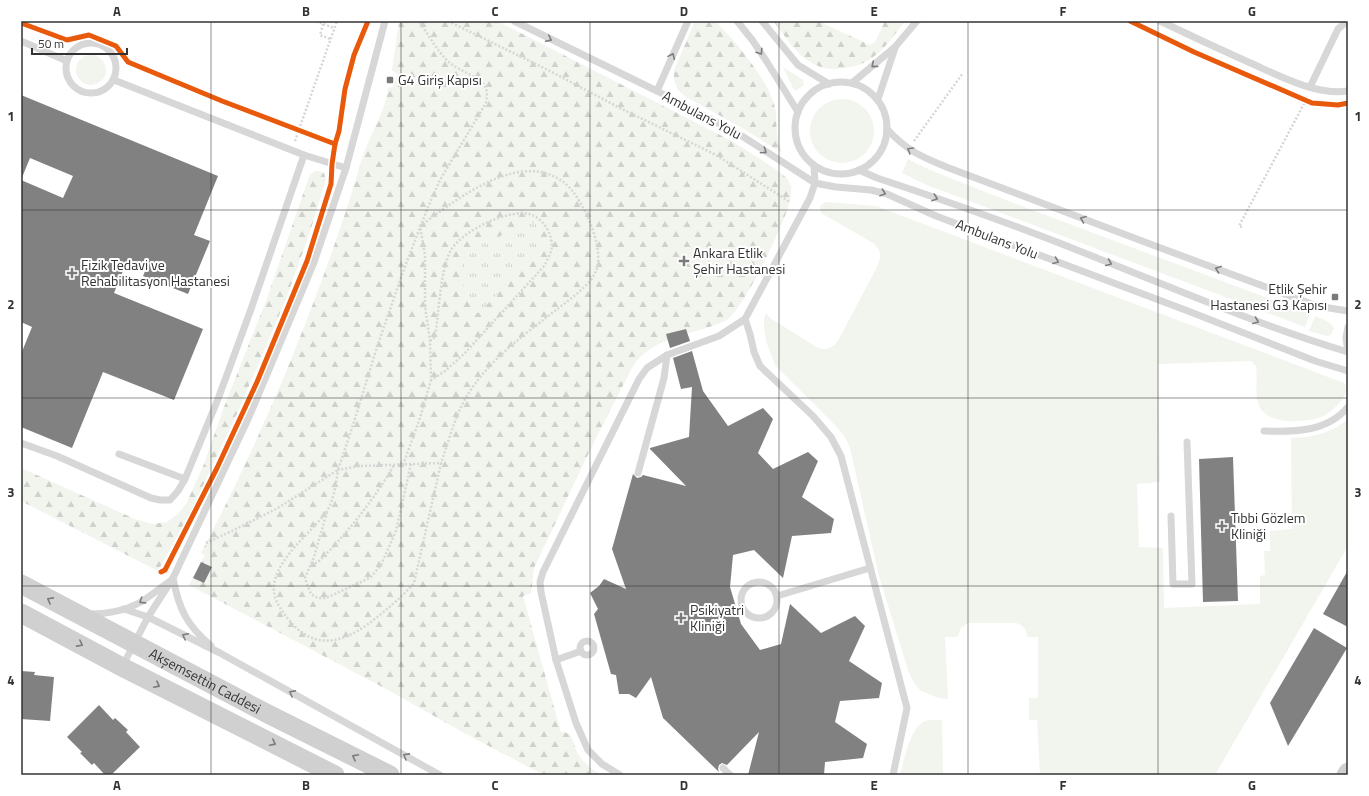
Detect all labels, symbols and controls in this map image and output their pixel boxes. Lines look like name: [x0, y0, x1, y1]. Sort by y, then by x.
text: A: [113, 1, 121, 21]
text: B: [302, 1, 310, 21]
text: C: [491, 1, 499, 21]
text: D: [680, 1, 688, 21]
text: E: [870, 1, 878, 21]
text: F: [1060, 1, 1067, 21]
text: G: [1248, 1, 1256, 21]
scale bar: [32, 30, 127, 56]
text: 50 m: [38, 34, 64, 53]
one-way arrow: [545, 34, 553, 42]
one-way arrow: [755, 48, 763, 55]
one-way arrow: [667, 52, 675, 60]
one-way arrow: [871, 60, 878, 67]
place label: G4 Giriş Kapısı: [398, 69, 482, 90]
marker: G4 Giriş Kapısı: [385, 75, 395, 85]
street label: Ambulans Yolu: [659, 85, 745, 144]
text: 1: [7, 106, 15, 126]
text: 1: [1354, 106, 1362, 126]
one-way arrow: [759, 146, 766, 153]
one-way arrow: [907, 147, 914, 155]
one-way arrow: [880, 188, 887, 197]
one-way arrow: [931, 194, 938, 202]
street label: Ambulans Yolu: [953, 213, 1041, 264]
one-way arrow: [1080, 215, 1087, 223]
place label: Ankara Etlik Şehir Hastanesi: [693, 242, 785, 279]
place label: Fizik Tedavi ve Rehabilitasyon Hastanesi: [81, 254, 230, 291]
marker: Ankara Etlik Şehir Hastanesi: [678, 255, 690, 267]
one-way arrow: [1053, 257, 1060, 265]
one-way arrow: [1105, 258, 1113, 266]
one-way arrow: [1214, 266, 1221, 274]
marker: Fizik Tedavi ve Rehabilitasyon Hastanesi: [66, 267, 78, 279]
place label: Etlik Şehir Hastanesi G3 Kapısı: [1210, 278, 1327, 315]
marker: Etlik Şehir Hastanesi G3 Kapısı: [1330, 292, 1340, 302]
text: 2: [7, 294, 15, 314]
text: 2: [1354, 294, 1362, 314]
one-way arrow: [1253, 316, 1260, 324]
text: 3: [7, 482, 15, 502]
text: 3: [1354, 482, 1362, 502]
place label: Tıbbi Gözlem Kliniği: [1231, 507, 1305, 544]
marker: Tıbbi Gözlem Kliniği: [1216, 520, 1228, 532]
one-way arrow: [139, 596, 146, 604]
one-way arrow: [46, 597, 54, 605]
place label: Psikiyatri Kliniği: [690, 599, 744, 636]
marker: Psikiyatri Kliniği: [675, 612, 687, 624]
one-way arrow: [182, 633, 190, 641]
one-way arrow: [76, 640, 83, 647]
street label: Akşemsettin Caddesi: [146, 642, 265, 719]
text: 4: [7, 670, 15, 690]
text: 4: [1354, 670, 1362, 690]
one-way arrow: [153, 680, 160, 687]
one-way arrow: [289, 691, 296, 698]
one-way arrow: [269, 738, 276, 746]
one-way arrow: [403, 754, 410, 761]
one-way arrow: [352, 755, 359, 762]
text: A: [113, 775, 121, 795]
text: B: [302, 775, 310, 795]
text: C: [491, 775, 499, 795]
text: D: [680, 775, 688, 795]
text: E: [870, 775, 878, 795]
text: F: [1060, 775, 1067, 795]
text: G: [1248, 775, 1256, 795]

